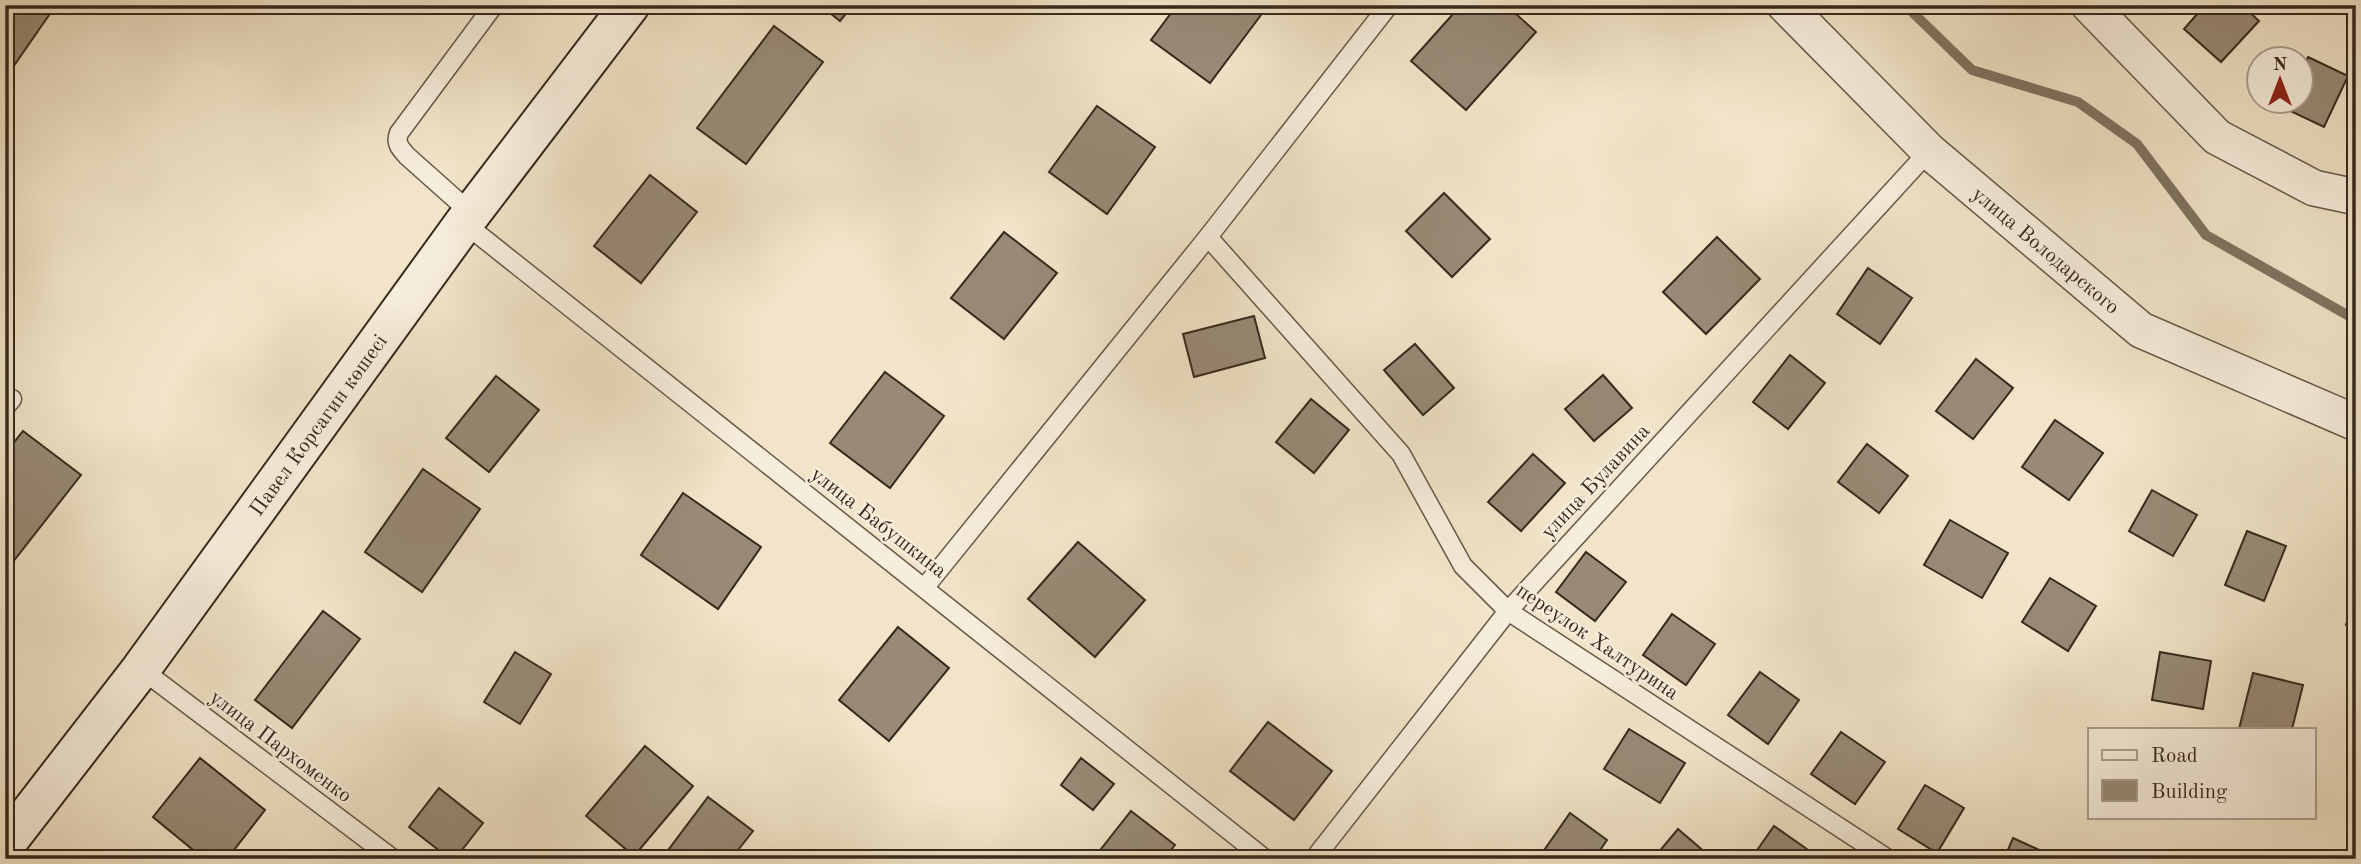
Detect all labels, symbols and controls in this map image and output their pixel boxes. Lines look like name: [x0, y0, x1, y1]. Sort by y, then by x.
north arrow: [2246, 46, 2316, 116]
text: N: [2273, 56, 2288, 75]
street label: улица Володарского: [1967, 184, 2123, 319]
street label: Павел Корсагин көшесі: [246, 331, 392, 520]
street label: улица Булавина: [1538, 421, 1654, 544]
street label: улица Бабушкина: [806, 464, 950, 583]
street label: переулок Халтурина: [1512, 580, 1682, 704]
street label: улица Пархоменко: [205, 687, 355, 807]
legend: [2088, 728, 2316, 818]
text: Road: [2151, 746, 2198, 767]
text: Building: [2151, 782, 2228, 803]

